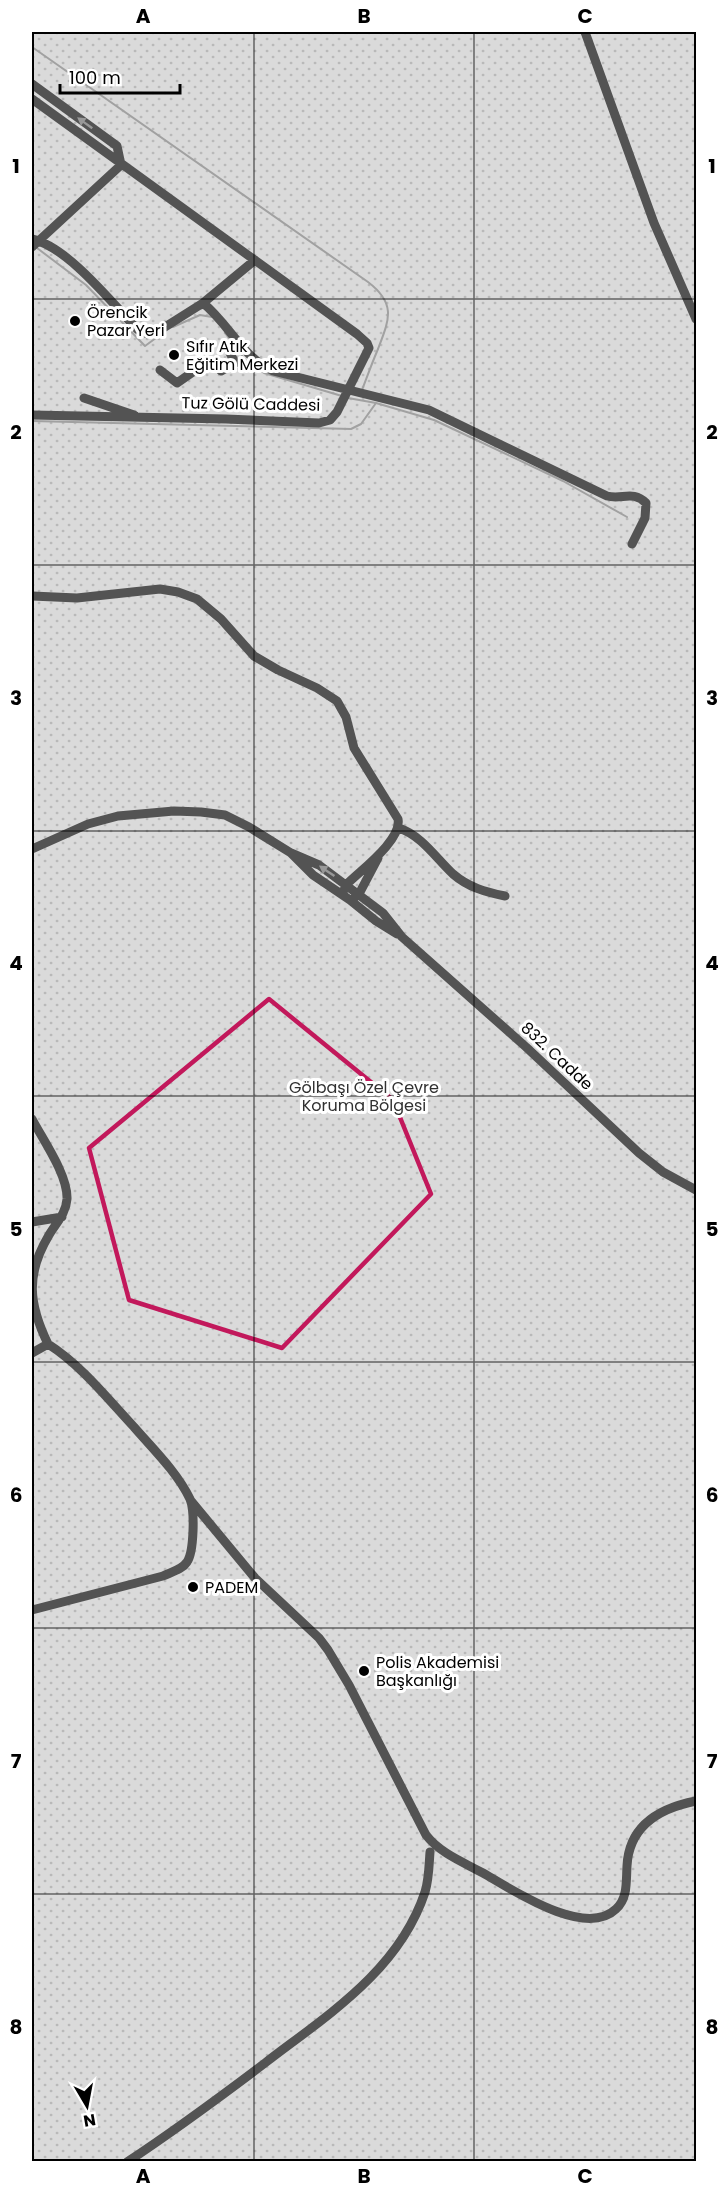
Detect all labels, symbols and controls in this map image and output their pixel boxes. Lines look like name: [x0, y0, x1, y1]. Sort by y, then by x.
text: A: [136, 2, 151, 30]
text: B: [357, 2, 371, 30]
text: C: [577, 2, 593, 30]
scale bar: [60, 57, 180, 95]
text: 100 m: [69, 65, 121, 90]
one-way arrow: [78, 117, 94, 129]
text: 1: [12, 152, 20, 180]
text: 1: [708, 152, 716, 180]
place label: Örencik Pazar Yeri: [87, 301, 165, 342]
marker: Örencik Pazar Yeri: [68, 314, 82, 328]
place label: Sıfır Atık Eğitim Merkezi: [186, 335, 299, 376]
marker: Sıfır Atık Eğitim Merkezi: [167, 348, 181, 362]
street label: Tuz Gölü Caddesi: [182, 391, 320, 417]
text: 2: [10, 418, 22, 446]
text: 2: [706, 418, 718, 446]
text: 3: [10, 684, 22, 712]
text: 3: [706, 684, 718, 712]
one-way arrow: [319, 866, 335, 877]
text: 4: [9, 949, 23, 977]
text: 4: [705, 949, 719, 977]
street label: 832. Cadde: [516, 1017, 598, 1096]
park label: Gölbaşı Özel Çevre Koruma Bölgesi: [289, 1076, 439, 1117]
text: 5: [10, 1215, 23, 1243]
text: 5: [706, 1215, 719, 1243]
text: 6: [10, 1481, 22, 1509]
text: 6: [706, 1481, 718, 1509]
place label: PADEM: [205, 1576, 258, 1599]
marker: PADEM: [186, 1580, 200, 1594]
place label: Polis Akademisi Başkanlığı: [376, 1651, 499, 1692]
marker: Polis Akademisi Başkanlığı: [357, 1664, 371, 1678]
text: 7: [11, 1747, 22, 1775]
text: 7: [707, 1747, 718, 1775]
text: 8: [10, 2013, 22, 2041]
text: 8: [706, 2013, 718, 2041]
north arrow: [57, 2076, 117, 2136]
text: N: [82, 2108, 97, 2133]
text: A: [136, 2162, 151, 2190]
text: B: [357, 2162, 371, 2190]
text: C: [577, 2162, 593, 2190]

